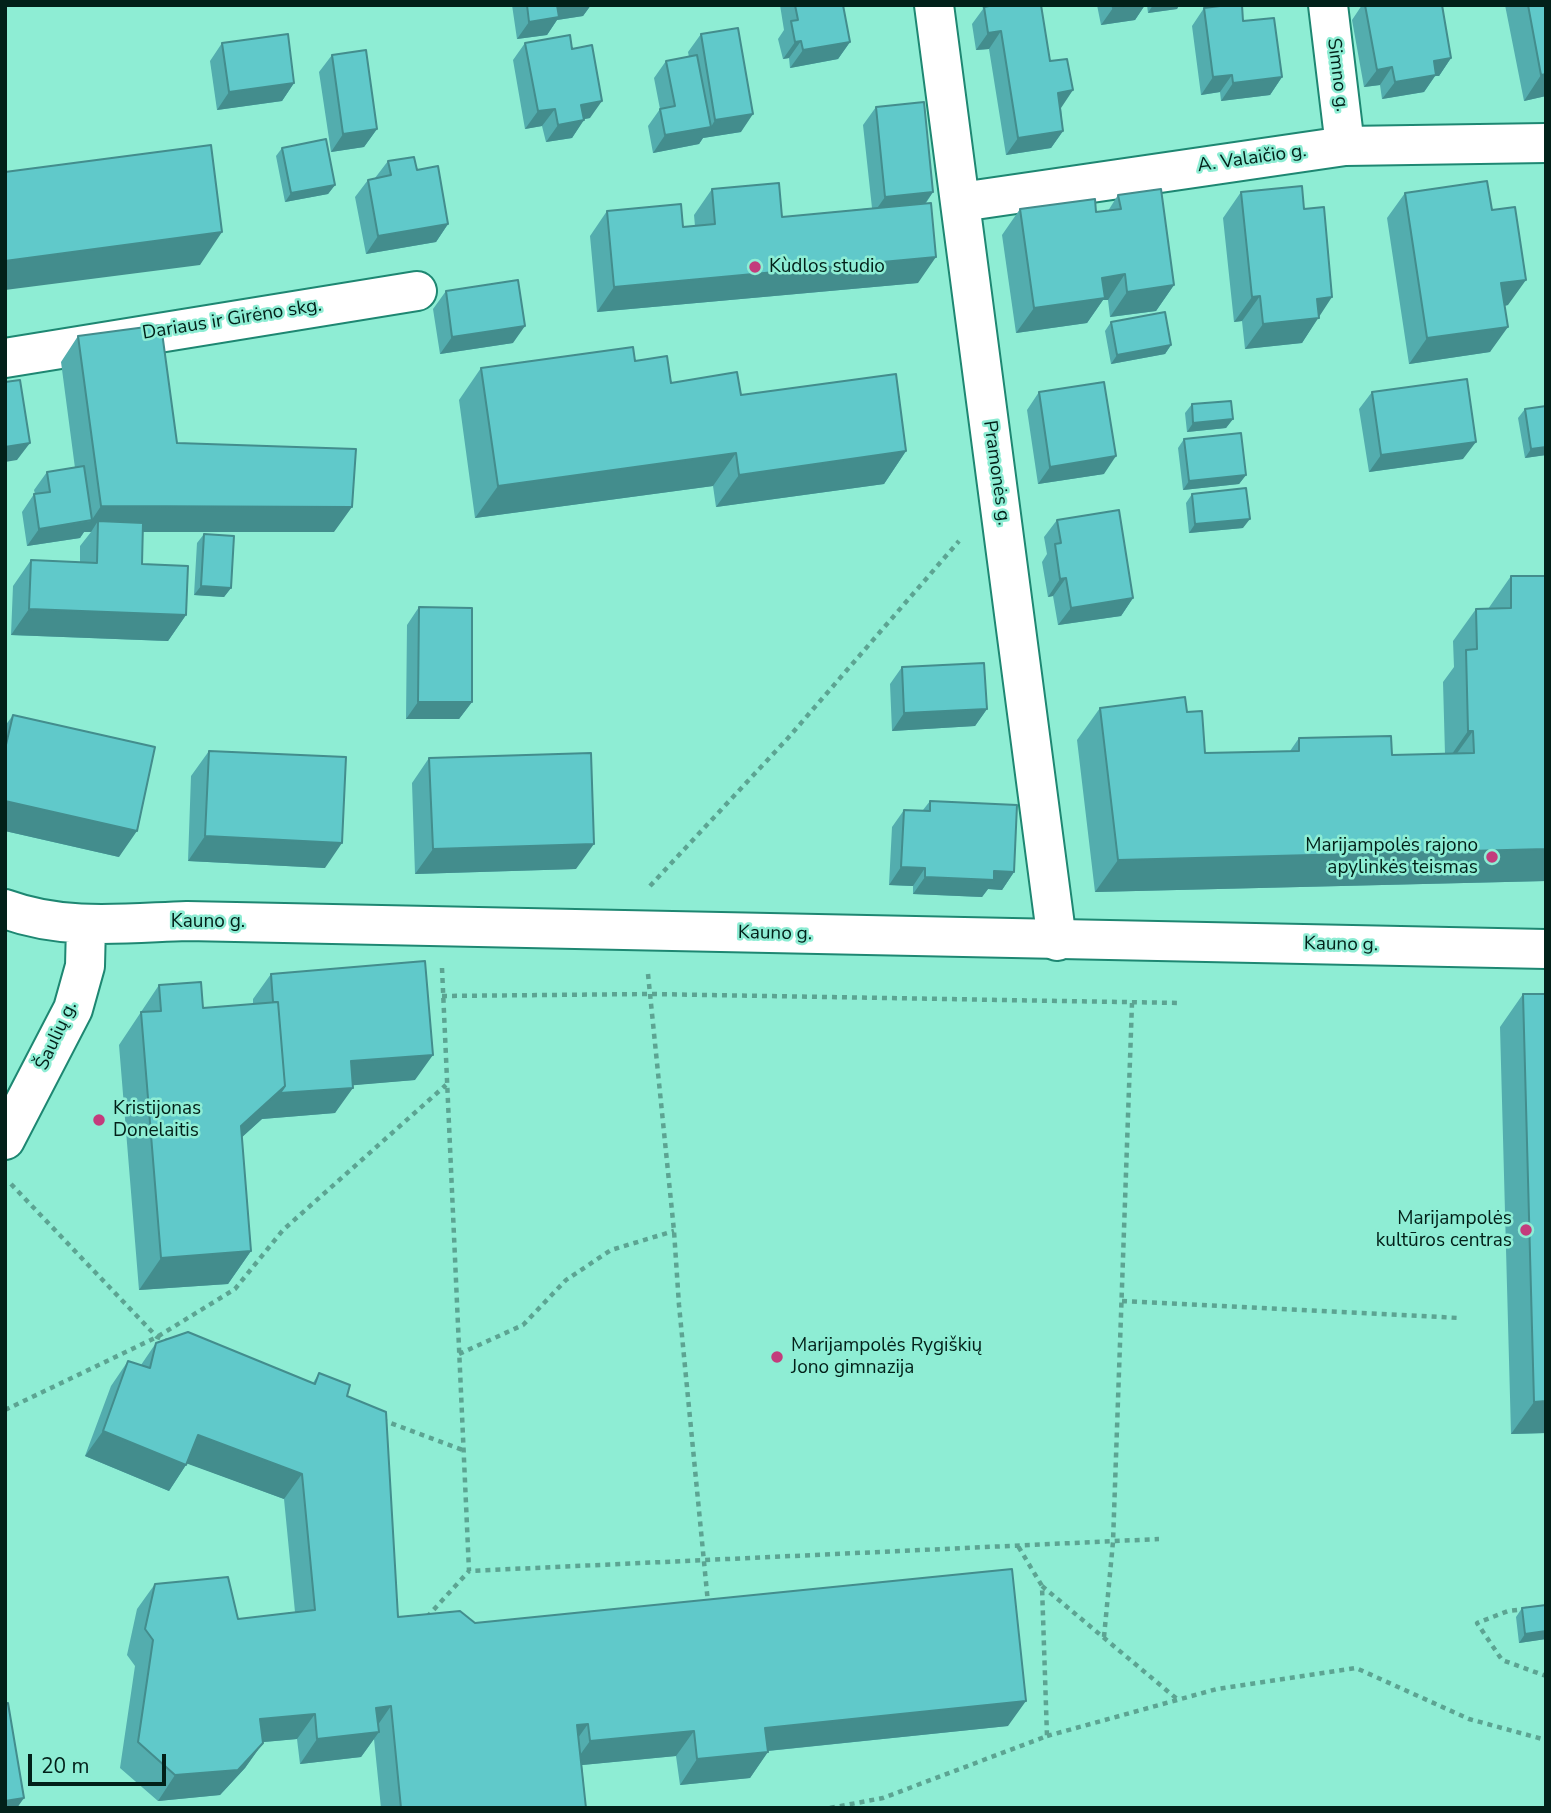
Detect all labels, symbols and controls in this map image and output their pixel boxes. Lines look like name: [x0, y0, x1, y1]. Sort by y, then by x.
street label: Simno g.: [1321, 37, 1353, 113]
street label: A. Valaičio g.: [1196, 140, 1308, 178]
place label: Kùdlos studio: [769, 256, 885, 278]
marker: Kùdlos studio: [747, 259, 763, 275]
street label: Dariaus ir Girėno skg.: [141, 295, 323, 345]
street label: Pramonės g.: [977, 419, 1015, 527]
place label: Marijampolės rajono apylinkės teismas: [1305, 835, 1478, 879]
marker: Marijampolės rajono apylinkės teismas: [1484, 849, 1500, 865]
street label: Kauno g.: [171, 911, 245, 933]
street label: Kauno g.: [738, 922, 812, 946]
street label: Kauno g.: [1304, 933, 1378, 957]
street label: Šaulių g.: [31, 998, 83, 1074]
place label: Kristijonas Donelaitis: [113, 1098, 201, 1142]
marker: Kristijonas Donelaitis: [91, 1112, 107, 1128]
place label: Marijampolės kultūros centras: [1376, 1208, 1512, 1252]
marker: Marijampolės kultūros centras: [1518, 1222, 1534, 1238]
place label: Marijampolės Rygiškių Jono gimnazija: [791, 1335, 982, 1379]
marker: Marijampolės Rygiškių Jono gimnazija: [769, 1349, 785, 1365]
scale bar: [32, 1740, 170, 1784]
text: 20 m: [41, 1752, 90, 1780]

